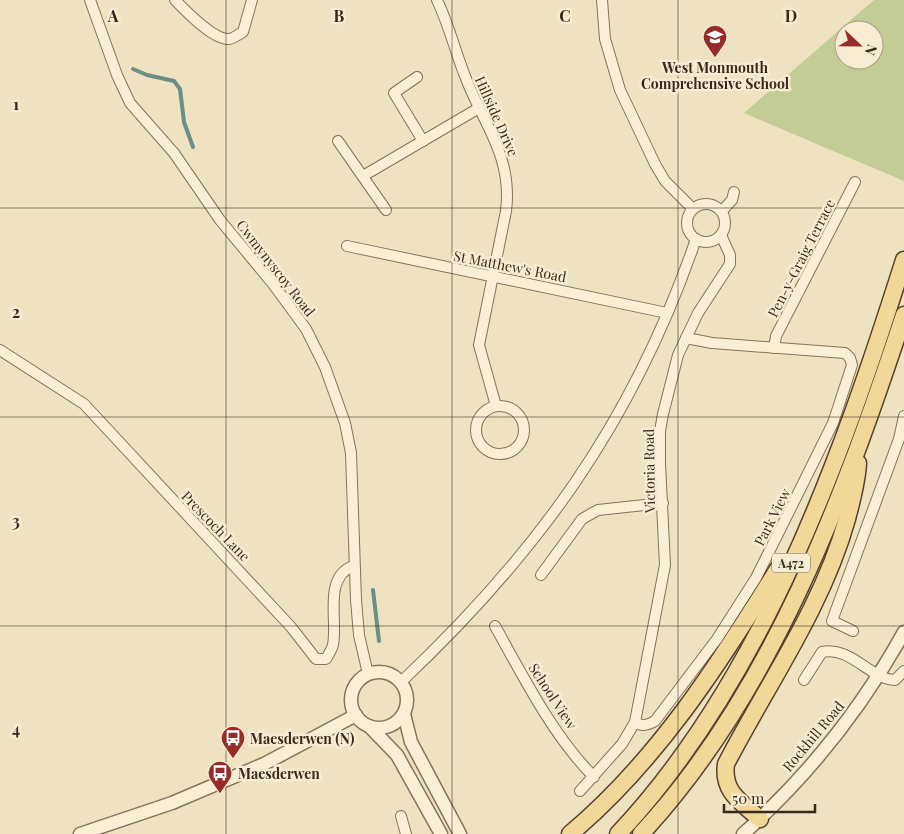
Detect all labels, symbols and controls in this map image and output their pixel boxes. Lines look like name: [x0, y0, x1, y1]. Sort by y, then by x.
text: A: [107, 5, 119, 26]
text: B: [334, 5, 345, 26]
text: C: [559, 5, 571, 26]
text: D: [785, 5, 797, 26]
north arrow: [834, 20, 884, 70]
school or university icon: West Monmouth Comprehensive School: [702, 24, 728, 58]
text: N: [861, 42, 882, 58]
place label: West Monmouth Comprehensive School: [641, 58, 790, 93]
street label: Hillside Drive: [471, 73, 523, 159]
text: 1: [13, 93, 19, 114]
street label: Pen-y-Graig Terrace: [763, 196, 839, 320]
street label: Cwmynyscoy Road: [232, 216, 320, 320]
street label: St Matthew's Road: [452, 246, 568, 286]
text: 2: [12, 301, 20, 322]
street label: Victoria Road: [639, 429, 659, 514]
street label: Park View: [749, 485, 795, 549]
street label: Prescoch Lane: [178, 487, 254, 565]
text: 3: [12, 510, 20, 531]
road number: A472: [772, 554, 810, 572]
street label: School View: [525, 659, 582, 733]
street label: Rockhill Road: [778, 697, 848, 775]
text: 4: [12, 718, 20, 739]
bus stop icon: Maesderwen (N): [220, 725, 246, 759]
place label: Maesderwen (N): [250, 729, 354, 748]
bus stop icon: Maesderwen: [207, 760, 233, 794]
place label: Maesderwen: [238, 764, 320, 783]
scale bar: [724, 782, 815, 814]
text: 50 m: [732, 788, 765, 808]

